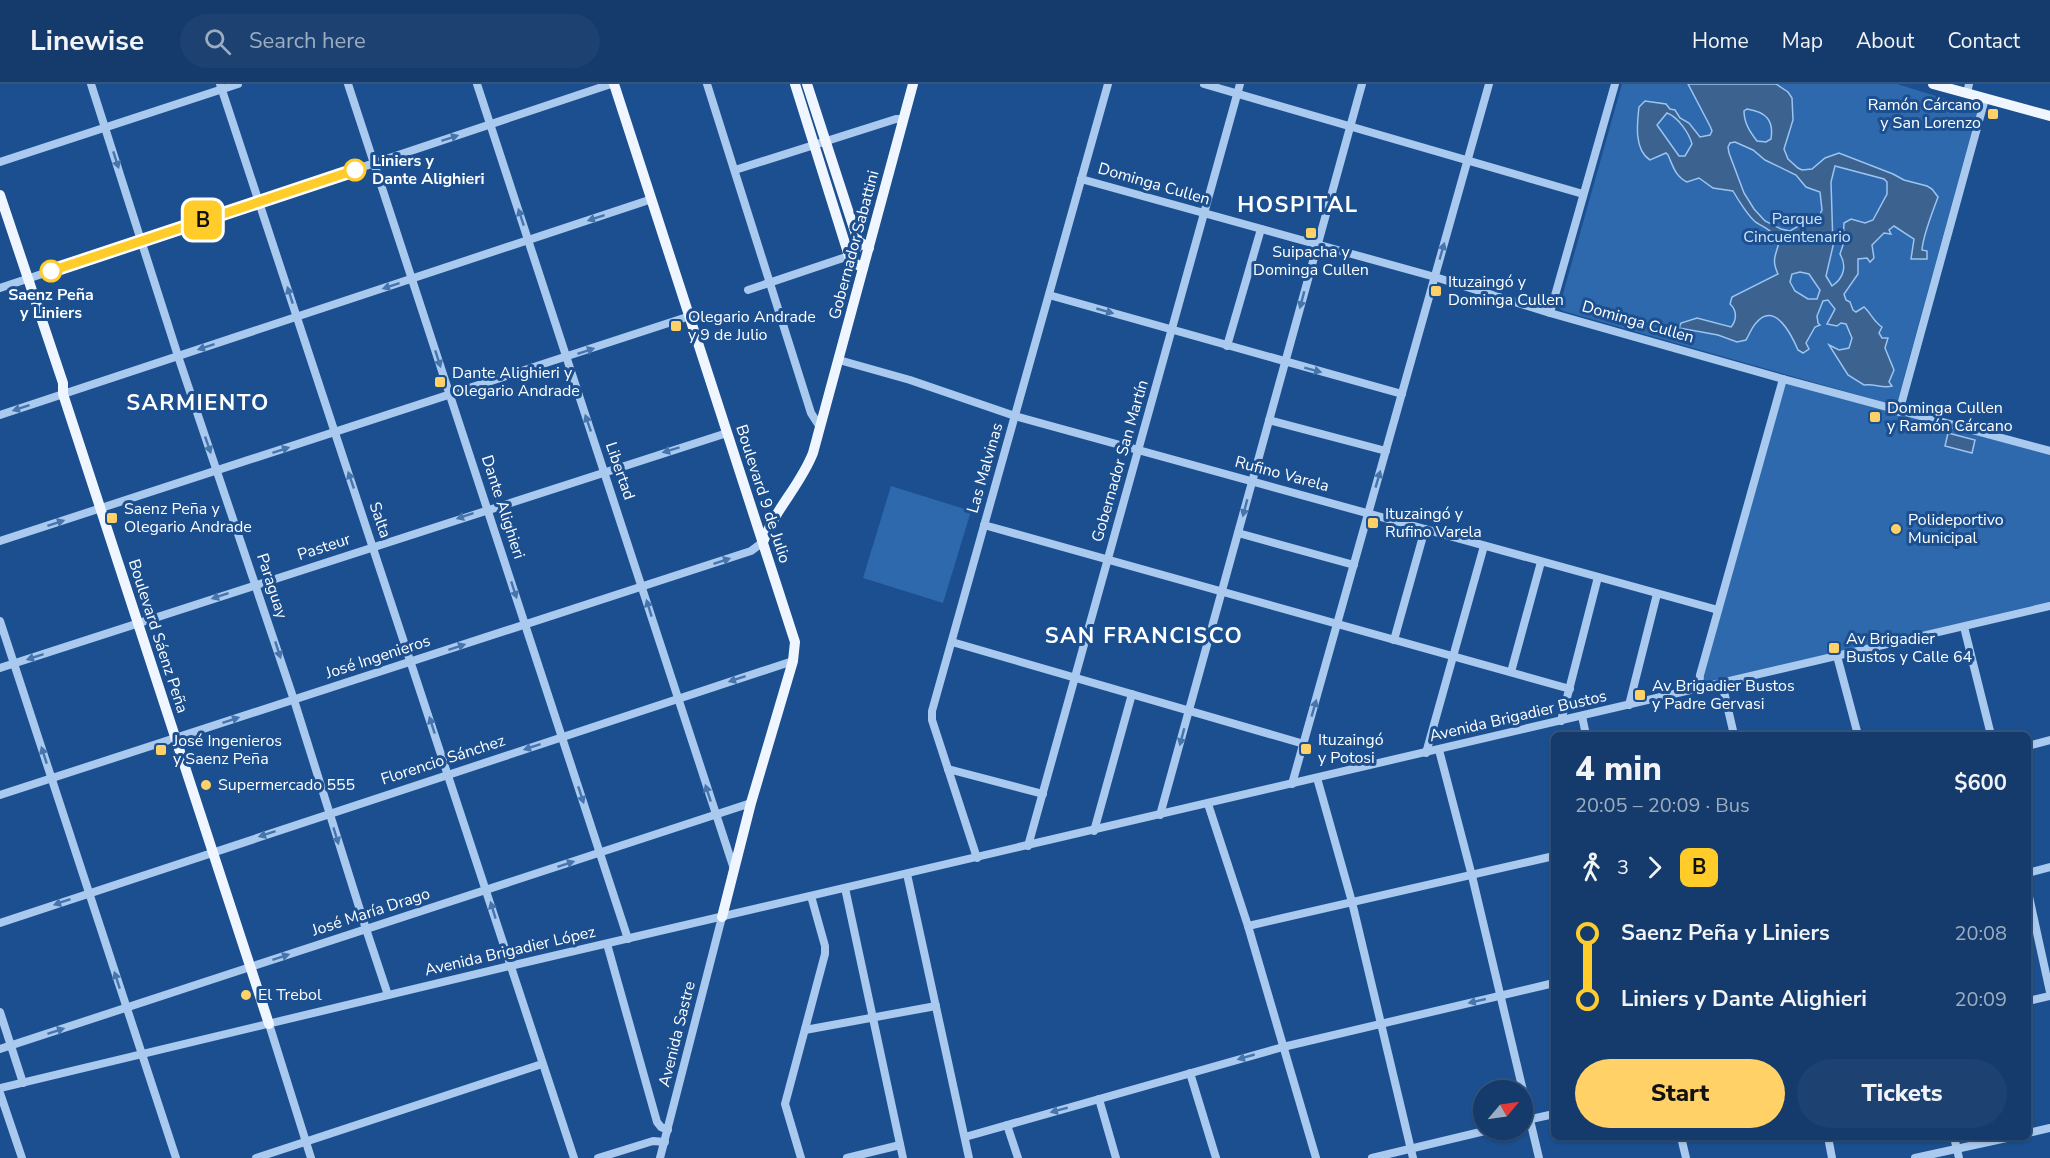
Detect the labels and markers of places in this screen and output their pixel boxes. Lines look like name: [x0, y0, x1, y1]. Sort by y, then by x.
place label: Ramón Cárcano y San Lorenzo: [1868, 94, 1981, 134]
marker: Ramón Cárcano y San Lorenzo: [1986, 107, 2000, 121]
place label: Liniers y Dante Alighieri: [372, 150, 485, 190]
marker: Liniers y Dante Alighieri: [344, 159, 366, 181]
marker: Suipacha y Dominga Cullen: [1304, 226, 1318, 240]
place label: Suipacha y Dominga Cullen: [1253, 241, 1369, 281]
marker: Saenz Peña y Liniers: [40, 260, 62, 282]
place label: Ituzaingó y Dominga Cullen: [1448, 271, 1564, 311]
place label: Saenz Peña y Liniers: [8, 284, 94, 324]
marker: Ituzaingó y Dominga Cullen: [1429, 284, 1443, 298]
place label: Olegario Andrade y 9 de Julio: [688, 306, 816, 346]
marker: Olegario Andrade y 9 de Julio: [669, 319, 683, 333]
place label: Dante Alighieri y Olegario Andrade: [452, 362, 580, 402]
marker: Dante Alighieri y Olegario Andrade: [433, 375, 447, 389]
place label: Dominga Cullen y Ramón Cárcano: [1887, 397, 2013, 437]
marker: Dominga Cullen y Ramón Cárcano: [1868, 410, 1882, 424]
place label: Saenz Peña y Olegario Andrade: [124, 498, 252, 538]
place label: Ituzaingó y Rufino Varela: [1385, 503, 1482, 543]
place label: Polideportivo Municipal: [1908, 509, 2004, 549]
marker: Saenz Peña y Olegario Andrade: [105, 511, 119, 525]
marker: Ituzaingó y Rufino Varela: [1366, 516, 1380, 530]
marker: Polideportivo Municipal: [1889, 522, 1903, 536]
place label: Av Brigadier Bustos y Calle 64: [1846, 628, 1973, 668]
marker: Av Brigadier Bustos y Calle 64: [1827, 641, 1841, 655]
place label: Av Brigadier Bustos y Padre Gervasi: [1652, 675, 1795, 715]
marker: Av Brigadier Bustos y Padre Gervasi: [1633, 688, 1647, 702]
place label: Ituzaingó y Potosi: [1318, 729, 1384, 769]
place label: José Ingenieros y Saenz Peña: [172, 730, 282, 770]
marker: Ituzaingó y Potosi: [1299, 742, 1313, 756]
marker: José Ingenieros y Saenz Peña: [154, 743, 168, 757]
place label: Supermercado 555: [218, 774, 355, 796]
marker: Supermercado 555: [199, 778, 213, 792]
place label: El Trebol: [258, 984, 322, 1006]
marker: El Trebol: [239, 988, 253, 1002]

